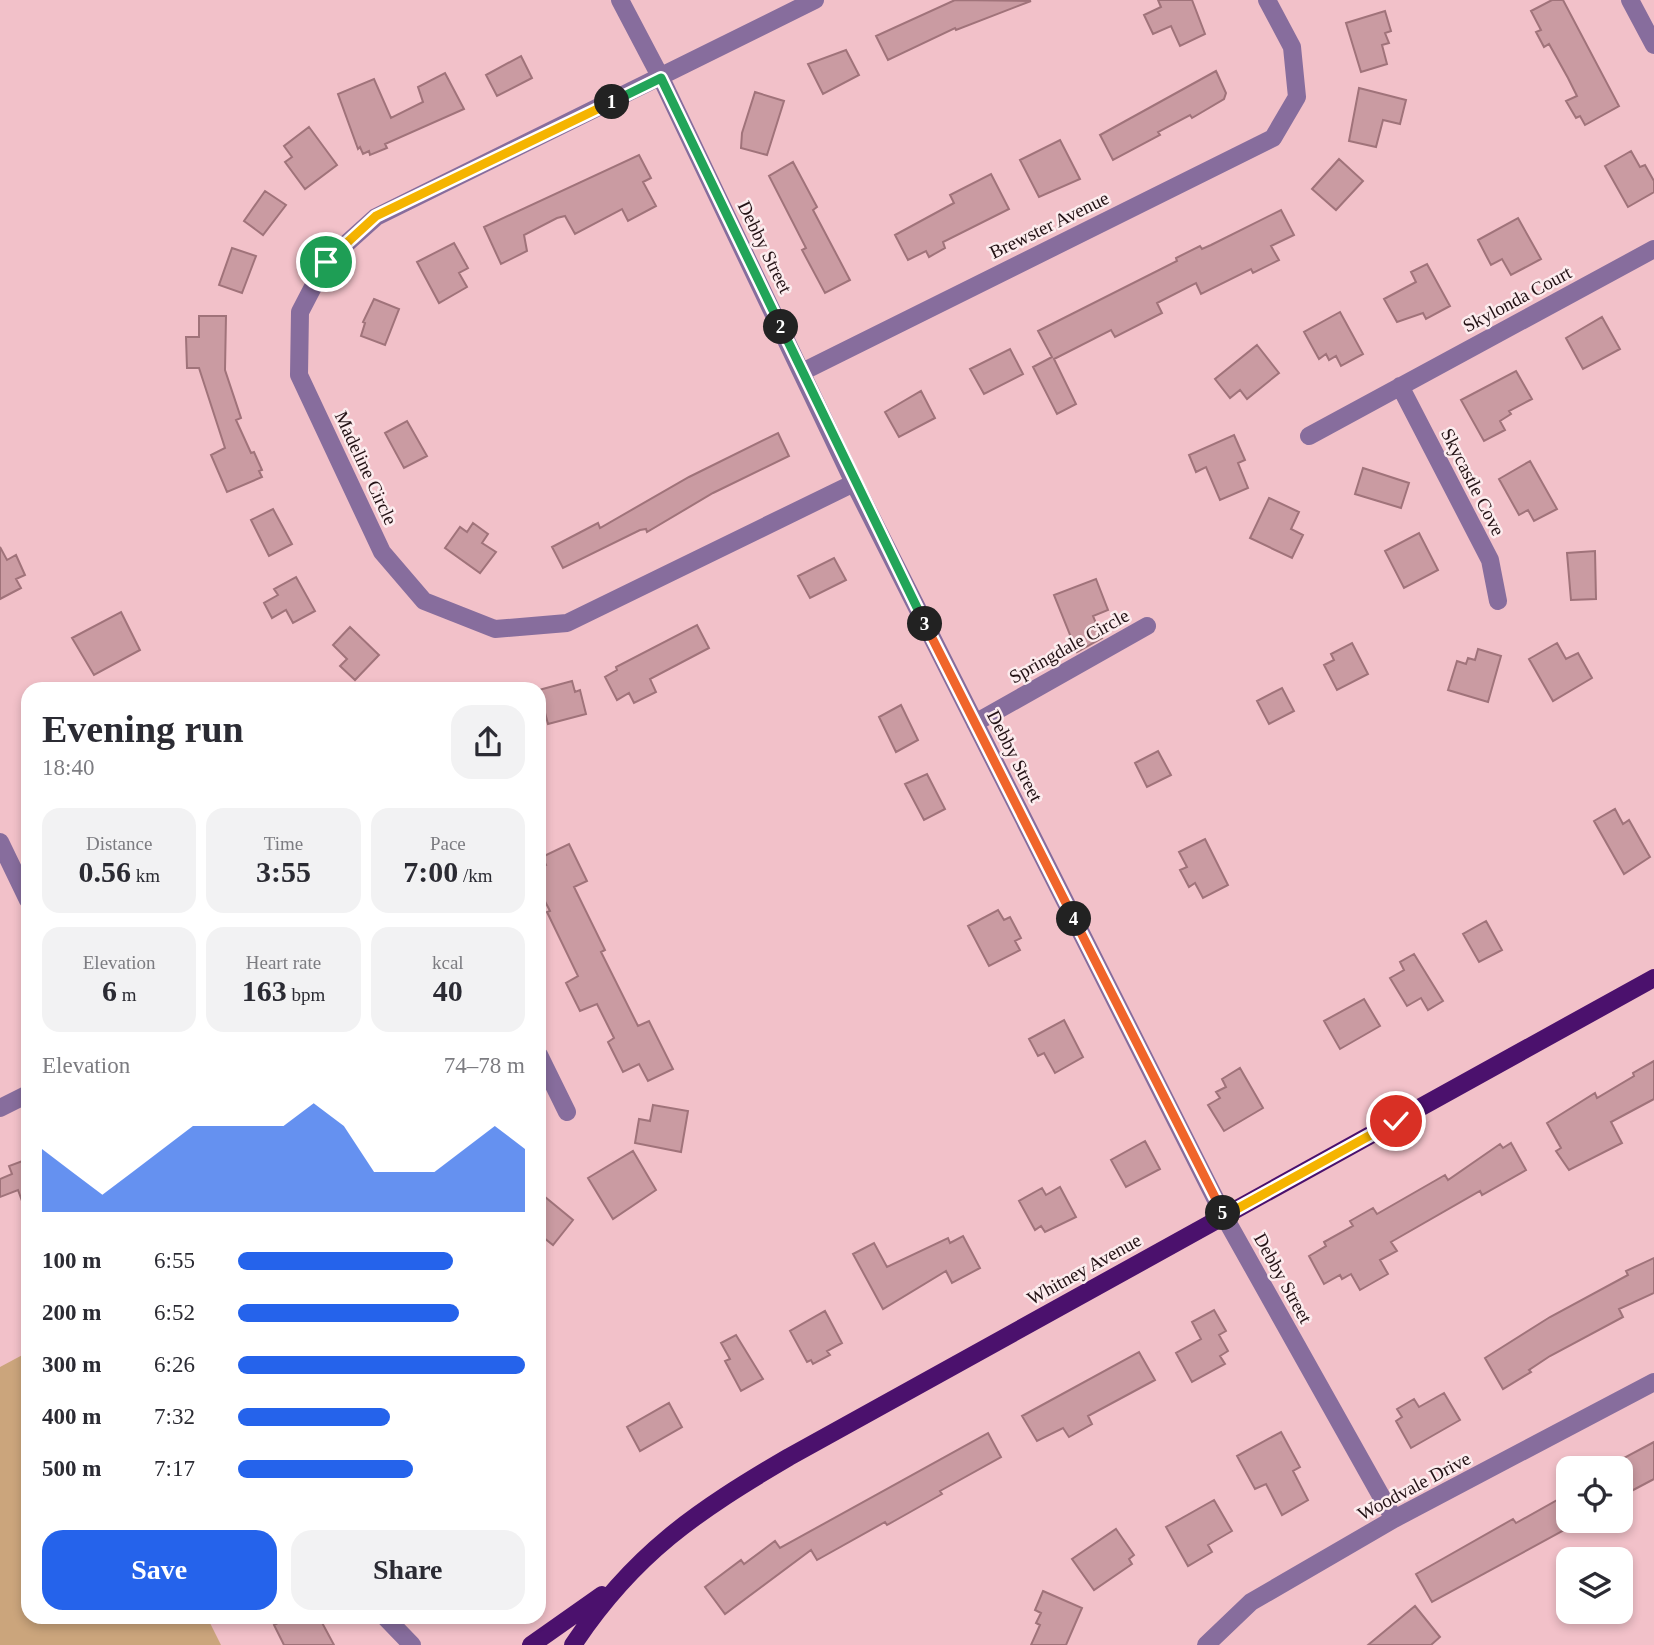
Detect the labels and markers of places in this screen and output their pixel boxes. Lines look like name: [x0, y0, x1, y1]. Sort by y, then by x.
pin: 1: [594, 84, 630, 119]
pin: [296, 232, 356, 292]
pin: 2: [764, 310, 798, 344]
pin: 3: [908, 606, 942, 642]
pin: 4: [1056, 902, 1092, 936]
pin: [1366, 1091, 1426, 1151]
pin: 5: [1206, 1196, 1240, 1230]

